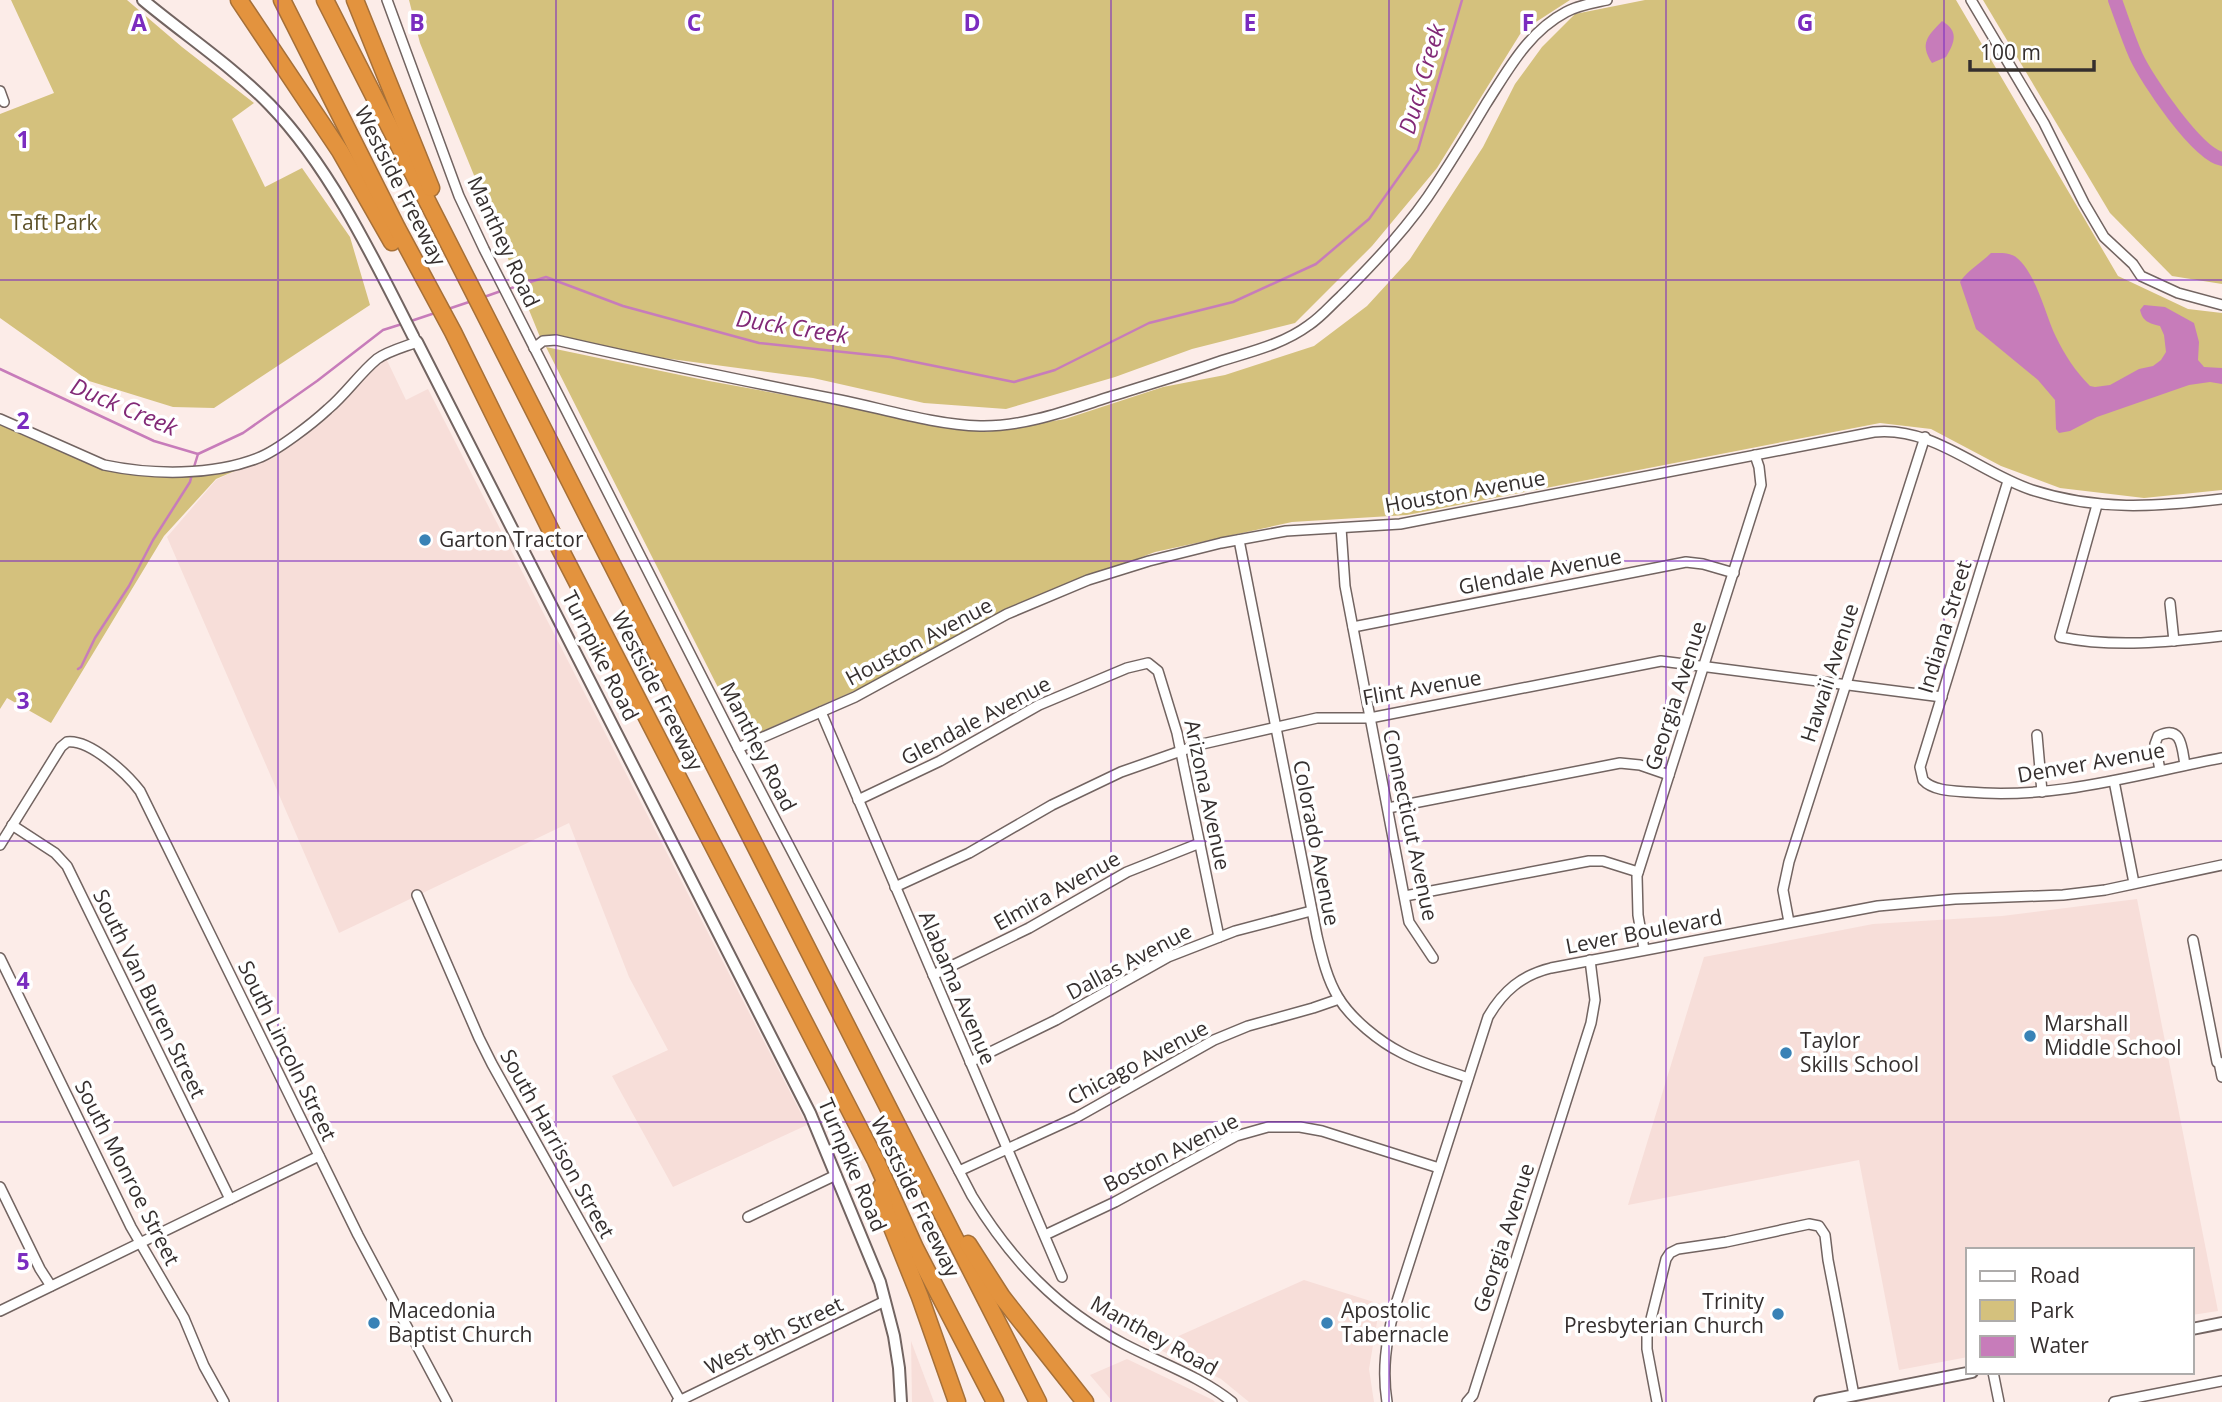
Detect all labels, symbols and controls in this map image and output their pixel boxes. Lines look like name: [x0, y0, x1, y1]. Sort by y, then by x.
text: A: [131, 6, 147, 38]
text: B: [409, 6, 425, 38]
text: C: [687, 6, 701, 38]
text: D: [963, 6, 981, 38]
text: E: [1244, 6, 1256, 38]
text: F: [1522, 6, 1534, 38]
text: G: [1797, 6, 1813, 38]
water label: Duck Creek: [1390, 19, 1452, 137]
scale bar: [1970, 28, 2094, 72]
text: 100 m: [1980, 38, 2041, 66]
street label: Westside Freeway: [349, 101, 453, 271]
text: 1: [16, 123, 30, 155]
street label: Manthey Road: [461, 171, 547, 312]
park label: Taft Park: [10, 208, 98, 236]
water label: Duck Creek: [734, 301, 851, 351]
water label: Duck Creek: [66, 369, 183, 443]
text: 2: [16, 404, 30, 436]
street label: Houston Avenue: [1382, 463, 1547, 519]
place label: Garton Tractor: [439, 525, 584, 553]
marker: Garton Tractor: [417, 532, 433, 548]
street label: Glendale Avenue: [1456, 541, 1624, 601]
street label: Indiana Street: [1911, 557, 1977, 696]
street label: Turnpike Road: [556, 586, 646, 725]
street label: Houston Avenue: [840, 591, 997, 692]
street label: Hawaii Avenue: [1793, 600, 1865, 746]
street label: Westside Freeway: [606, 606, 710, 776]
street label: Georgia Avenue: [1638, 618, 1712, 774]
street label: Flint Avenue: [1360, 663, 1484, 711]
street label: Glendale Avenue: [896, 669, 1055, 771]
street label: Manthey Road: [714, 677, 804, 816]
text: 3: [16, 684, 30, 716]
street label: Arizona Avenue: [1178, 717, 1238, 872]
street label: Connecticut Avenue: [1377, 726, 1445, 923]
street label: Denver Avenue: [2015, 735, 2167, 789]
street label: Colorado Avenue: [1287, 758, 1347, 928]
street label: Elmira Avenue: [988, 844, 1125, 936]
street label: South Van Buren Street: [87, 884, 213, 1103]
street label: Lever Boulevard: [1563, 902, 1724, 960]
street label: Alabama Avenue: [913, 906, 1003, 1069]
street label: Dallas Avenue: [1061, 916, 1196, 1006]
street label: South Lincoln Street: [232, 956, 344, 1145]
text: 4: [16, 964, 30, 996]
place label: Marshall Middle School: [2044, 1009, 2181, 1061]
street label: Chicago Avenue: [1062, 1013, 1213, 1111]
place label: Taylor Skills School: [1800, 1026, 1919, 1078]
marker: Marshall Middle School: [2022, 1028, 2038, 1044]
street label: South Harrison Street: [494, 1044, 622, 1243]
marker: Taylor Skills School: [1778, 1045, 1794, 1061]
street label: South Monroe Street: [69, 1075, 187, 1270]
street label: Turnpike Road: [812, 1094, 894, 1236]
street label: Boston Avenue: [1098, 1106, 1243, 1198]
street label: Westside Freeway: [865, 1112, 967, 1282]
street label: Georgia Avenue: [1466, 1160, 1540, 1316]
text: 5: [16, 1245, 30, 1277]
legend: [1966, 1248, 2194, 1374]
text: Road: [2030, 1261, 2080, 1289]
place label: Trinity Presbyterian Church: [1564, 1287, 1764, 1339]
street label: Manthey Road: [1086, 1289, 1223, 1382]
street label: West 9th Street: [700, 1290, 847, 1381]
place label: Macedonia Baptist Church: [388, 1296, 532, 1348]
place label: Apostolic Tabernacle: [1341, 1296, 1449, 1348]
text: Park: [2030, 1296, 2074, 1324]
marker: Trinity Presbyterian Church: [1770, 1306, 1786, 1322]
marker: Macedonia Baptist Church: [366, 1315, 382, 1331]
marker: Apostolic Tabernacle: [1319, 1315, 1335, 1331]
text: Water: [2030, 1331, 2089, 1359]

